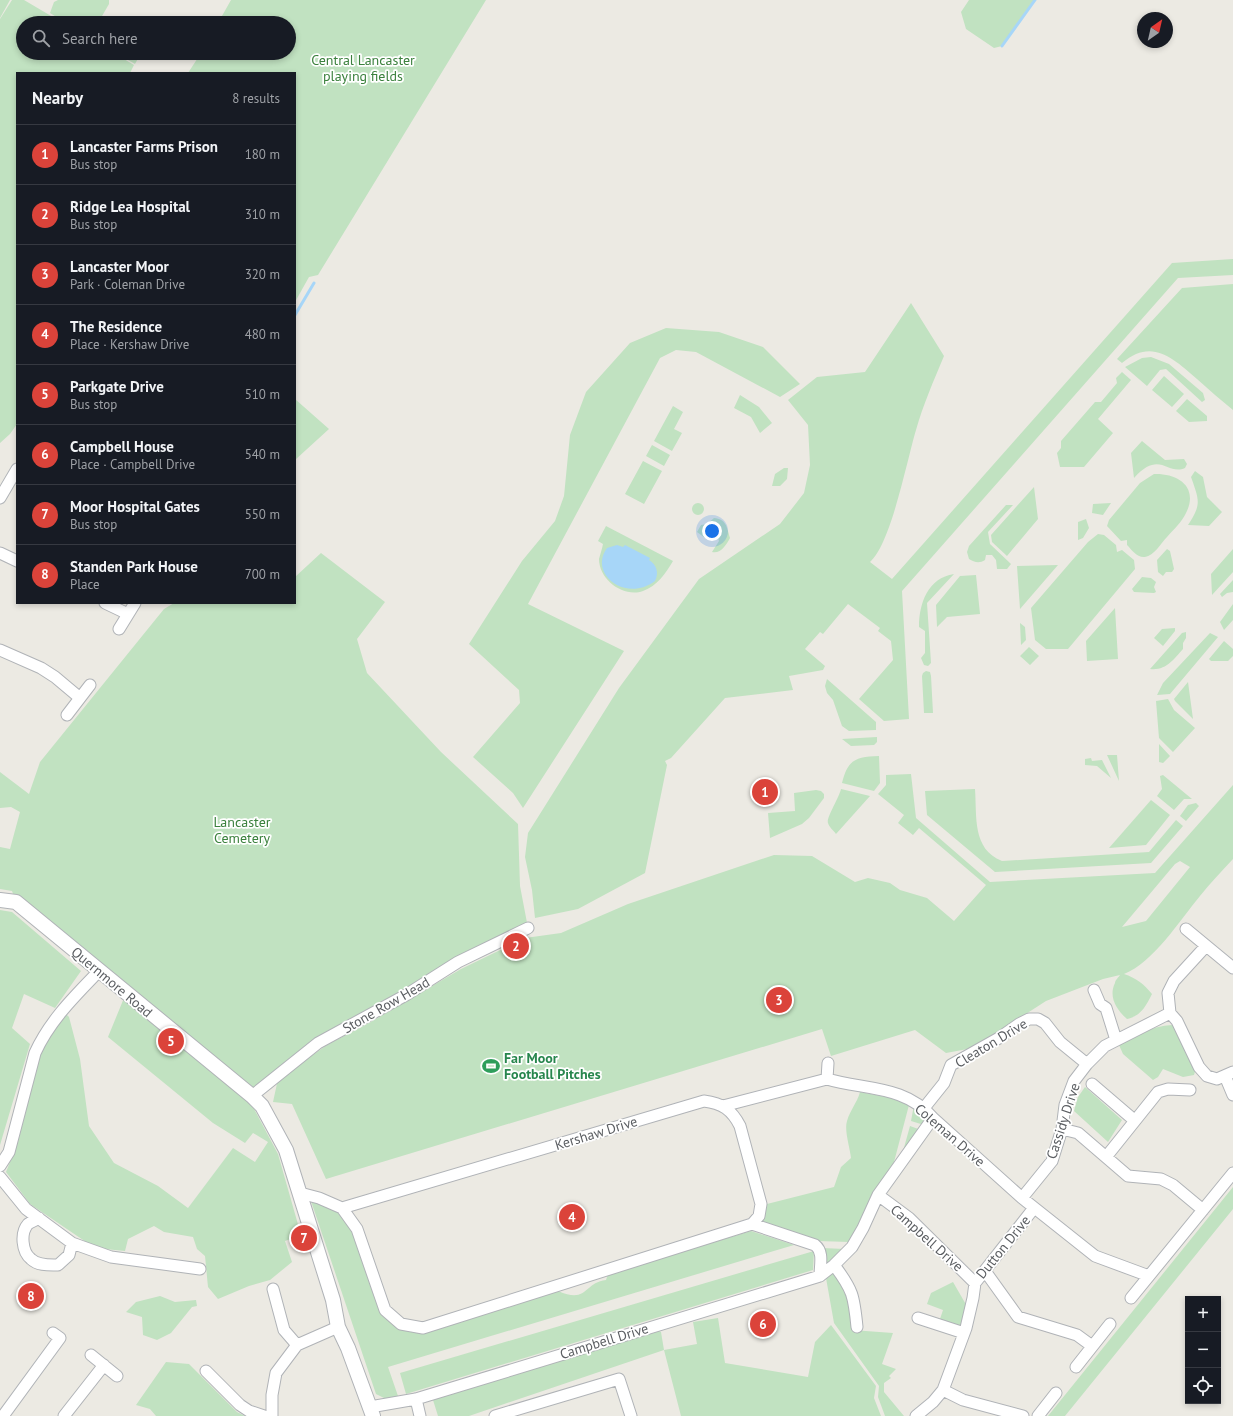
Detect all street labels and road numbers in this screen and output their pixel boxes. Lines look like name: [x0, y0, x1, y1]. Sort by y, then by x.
street label: Quernmore Road: [68, 943, 156, 1021]
street label: Stone Row Head: [339, 973, 433, 1037]
street label: Cleaton Drive: [952, 1014, 1030, 1072]
street label: Cassidy Drive: [1042, 1081, 1084, 1161]
street label: Coleman Drive: [911, 1100, 989, 1170]
street label: Kershaw Drive: [553, 1112, 639, 1154]
street label: Campbell Drive: [887, 1201, 967, 1275]
street label: Dutton Drive: [972, 1212, 1034, 1282]
street label: Campbell Drive: [558, 1319, 650, 1363]

